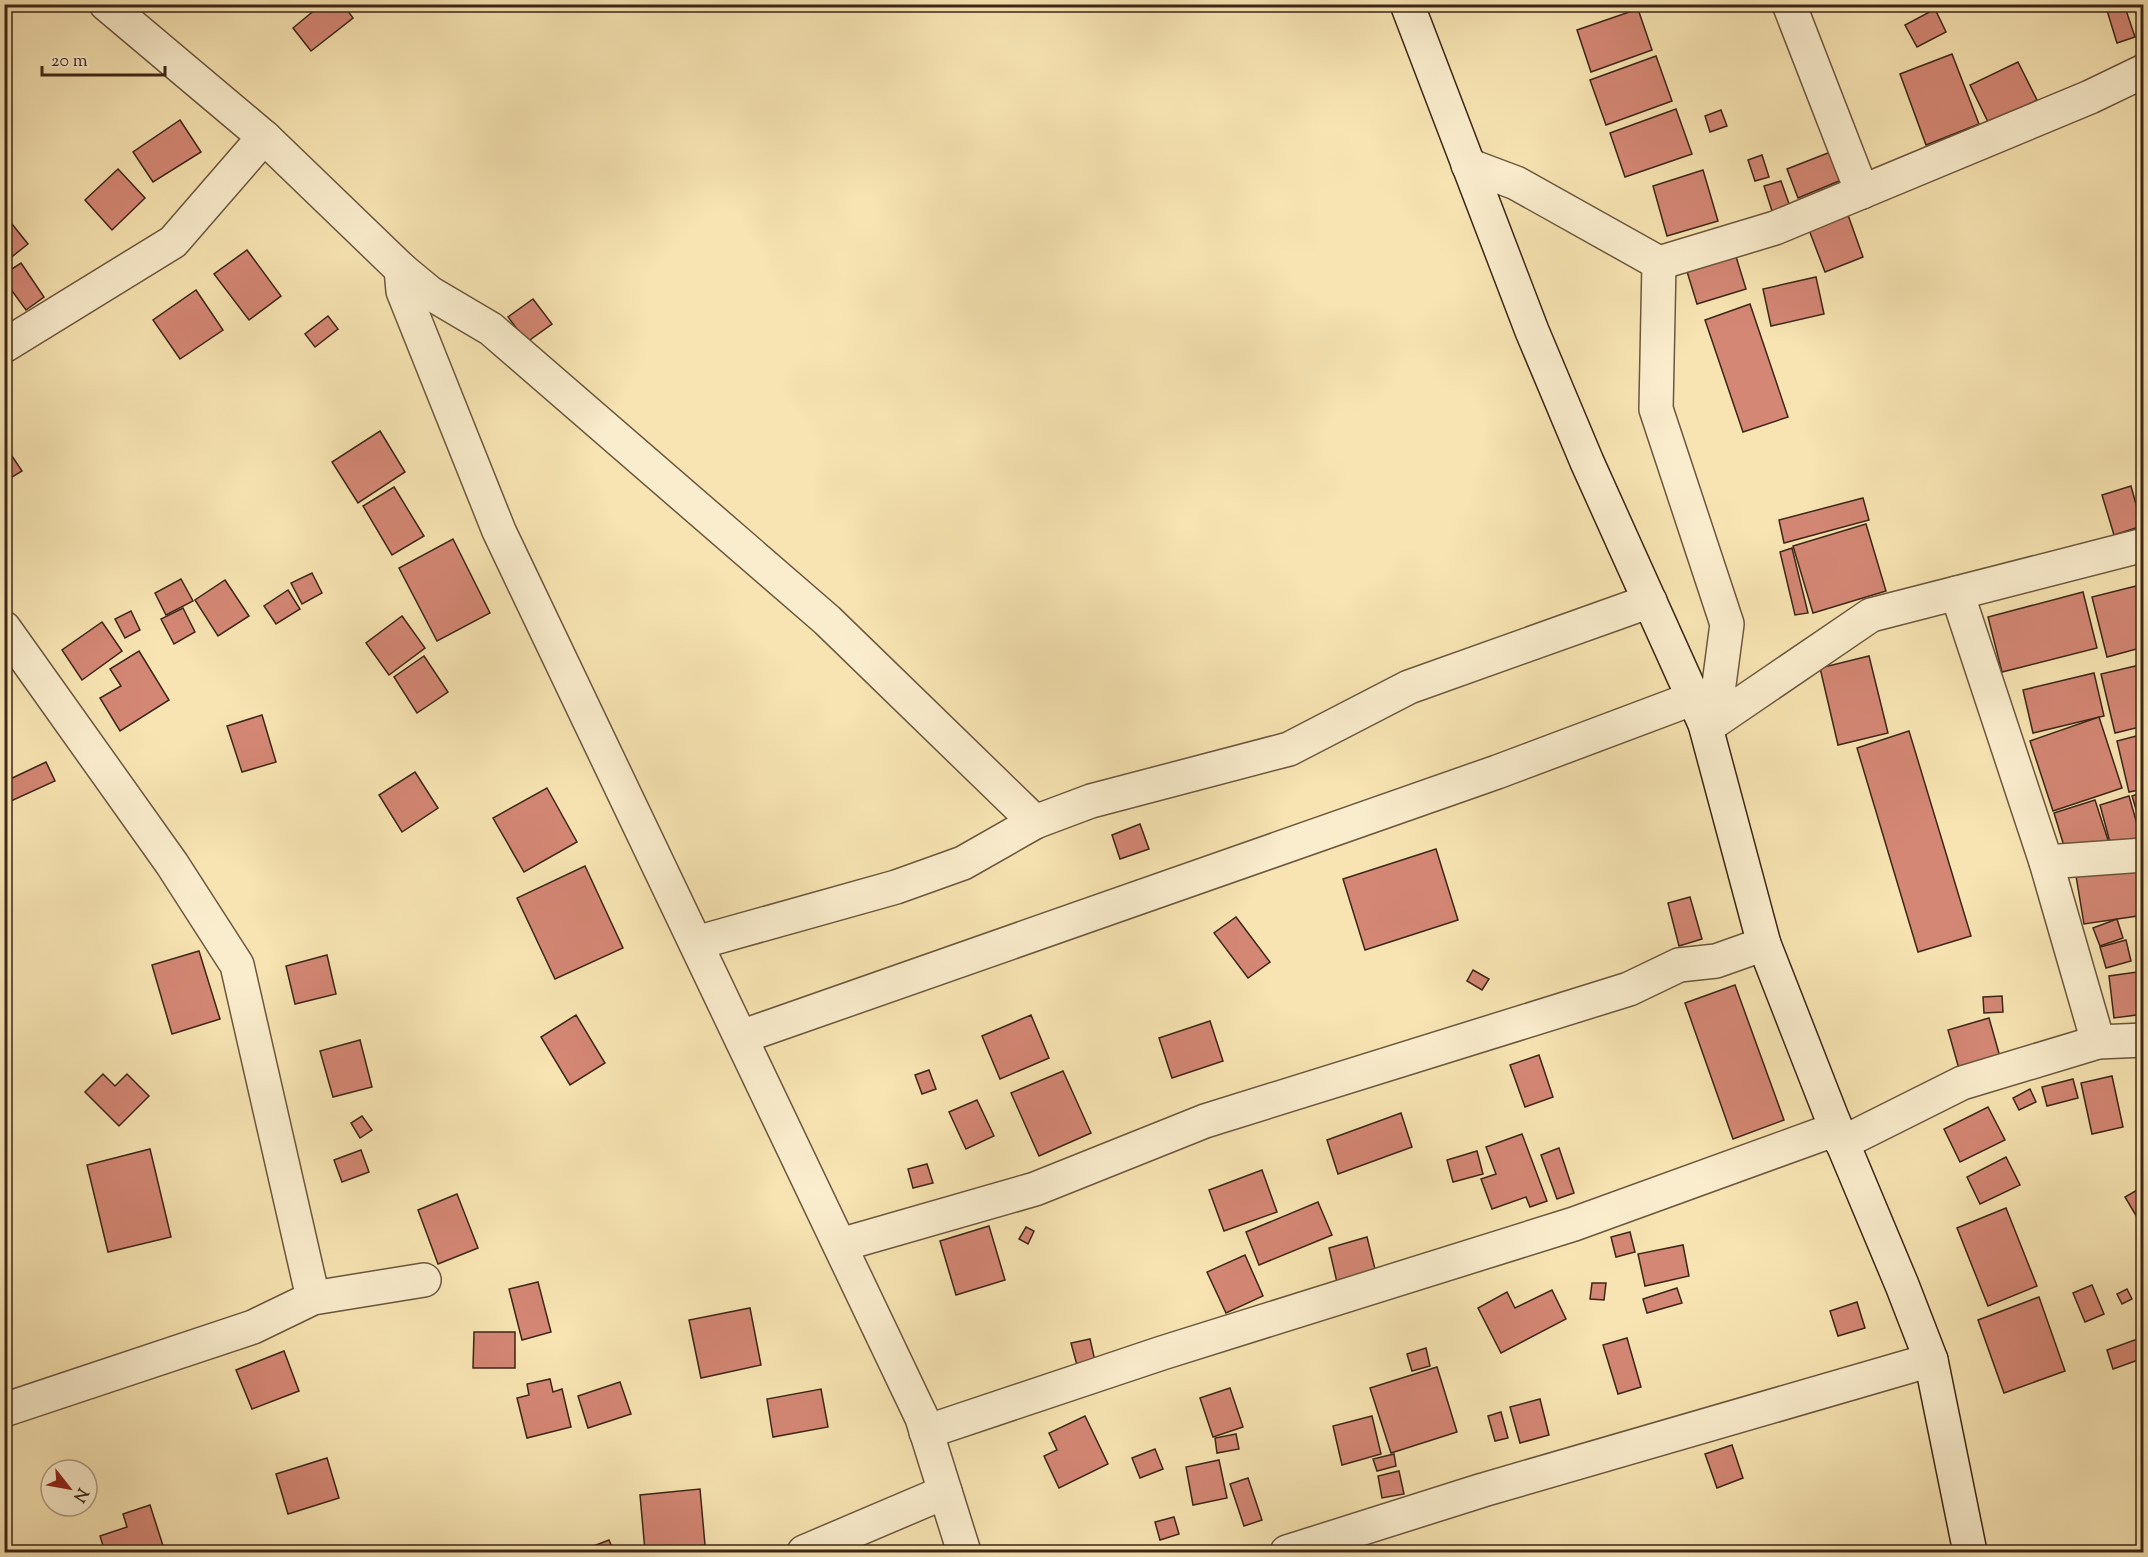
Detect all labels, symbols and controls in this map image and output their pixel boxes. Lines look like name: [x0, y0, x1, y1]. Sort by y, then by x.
scale bar: [42, 39, 165, 77]
text: 20 m: [51, 49, 88, 75]
north arrow: [39, 1458, 99, 1518]
text: N: [66, 1483, 93, 1506]

